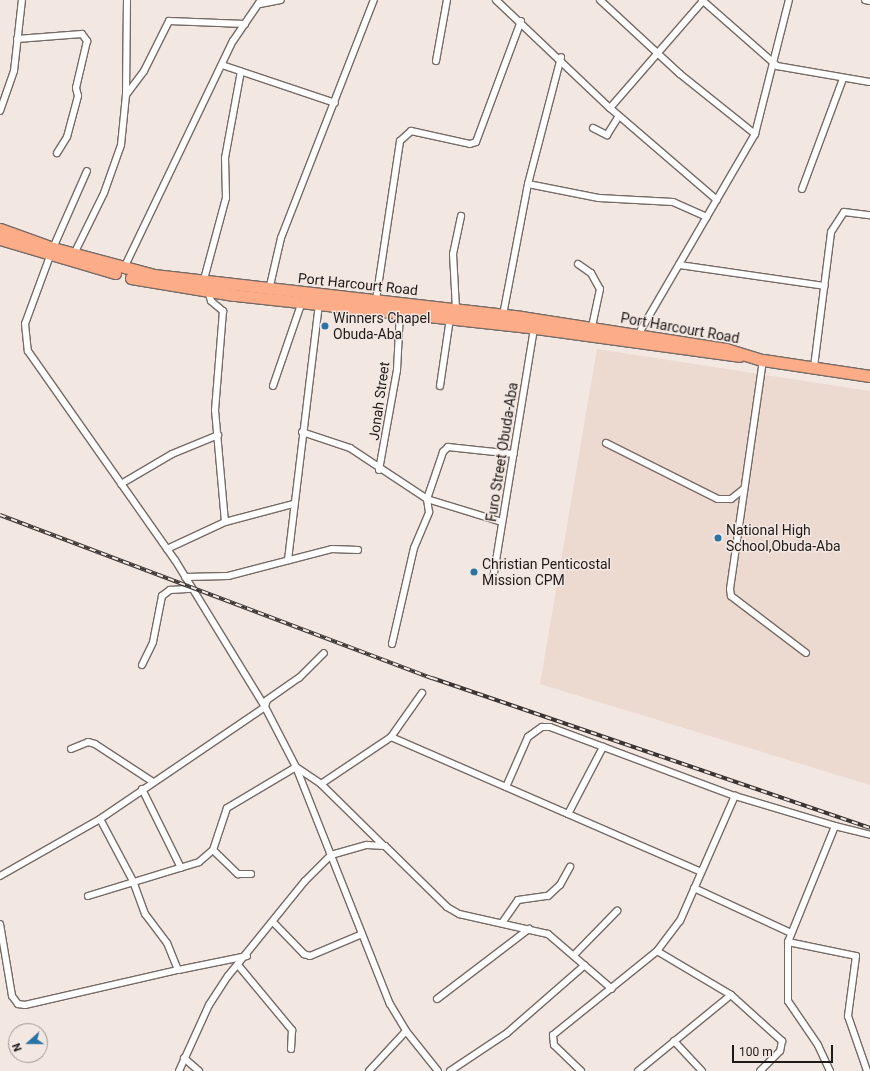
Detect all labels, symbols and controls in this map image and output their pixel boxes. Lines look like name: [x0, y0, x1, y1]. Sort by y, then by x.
street label: Port Harcourt Road: [297, 269, 419, 299]
street label: Port Harcourt Road: [619, 309, 741, 347]
place label: Winners Chapel Obuda-Aba: [333, 310, 430, 342]
marker: Winners Chapel Obuda-Aba: [320, 321, 330, 331]
street label: Jonah Street: [365, 361, 393, 441]
street label: Furo Street Obuda-Aba: [483, 381, 521, 523]
place label: National High School,Obuda-Aba: [726, 522, 841, 554]
marker: National High School,Obuda-Aba: [713, 533, 723, 543]
place label: Christian Penticostal Mission CPM: [482, 556, 611, 588]
marker: Christian Penticostal Mission CPM: [469, 567, 479, 577]
north arrow: [8, 1023, 48, 1063]
scale bar: [734, 1037, 835, 1063]
text: N: [10, 1041, 25, 1053]
text: 100 m: [739, 1045, 773, 1059]

